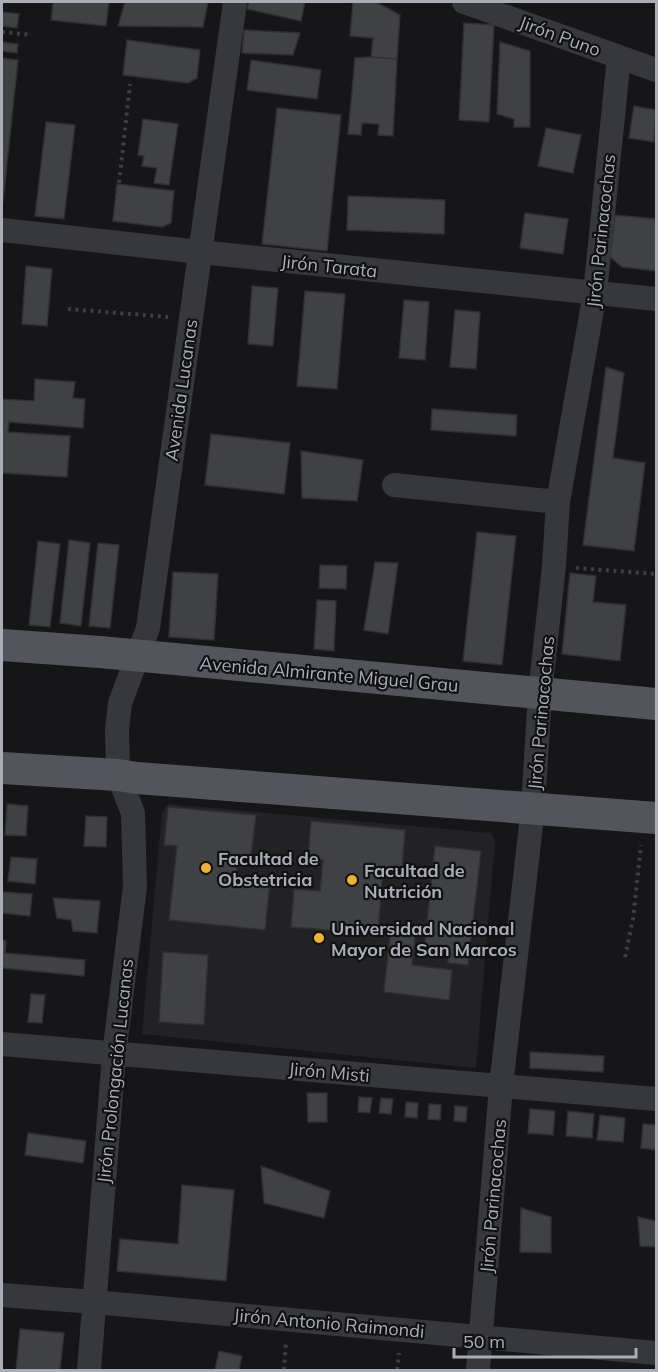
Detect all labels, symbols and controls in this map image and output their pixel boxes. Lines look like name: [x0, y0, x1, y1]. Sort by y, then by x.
street label: Jirón Puno: [516, 11, 604, 61]
street label: Jirón Parinacochas: [581, 153, 621, 309]
street label: Jirón Tarata: [280, 250, 378, 282]
street label: Avenida Lucanas: [160, 318, 202, 462]
street label: Jirón Parinacochas: [523, 635, 559, 791]
street label: Avenida Almirante Miguel Grau: [199, 651, 459, 697]
place label: Facultad de Obstetricia: [218, 847, 319, 891]
place label: Facultad de Nutrición: [364, 859, 465, 903]
marker: Facultad de Obstetricia: [199, 861, 213, 875]
marker: Facultad de Nutrición: [345, 873, 359, 887]
place label: Universidad Nacional Mayor de San Marcos: [331, 917, 517, 961]
marker: Universidad Nacional Mayor de San Marcos: [312, 931, 326, 945]
street label: Jirón Prolongación Lucanas: [92, 957, 138, 1184]
street label: Jirón Misti: [287, 1057, 371, 1087]
street label: Jirón Parinacochas: [475, 1118, 511, 1274]
street label: Jirón Antonio Raimondi: [233, 1303, 425, 1343]
scale bar: [454, 1321, 636, 1359]
text: 50 m: [463, 1330, 505, 1353]

